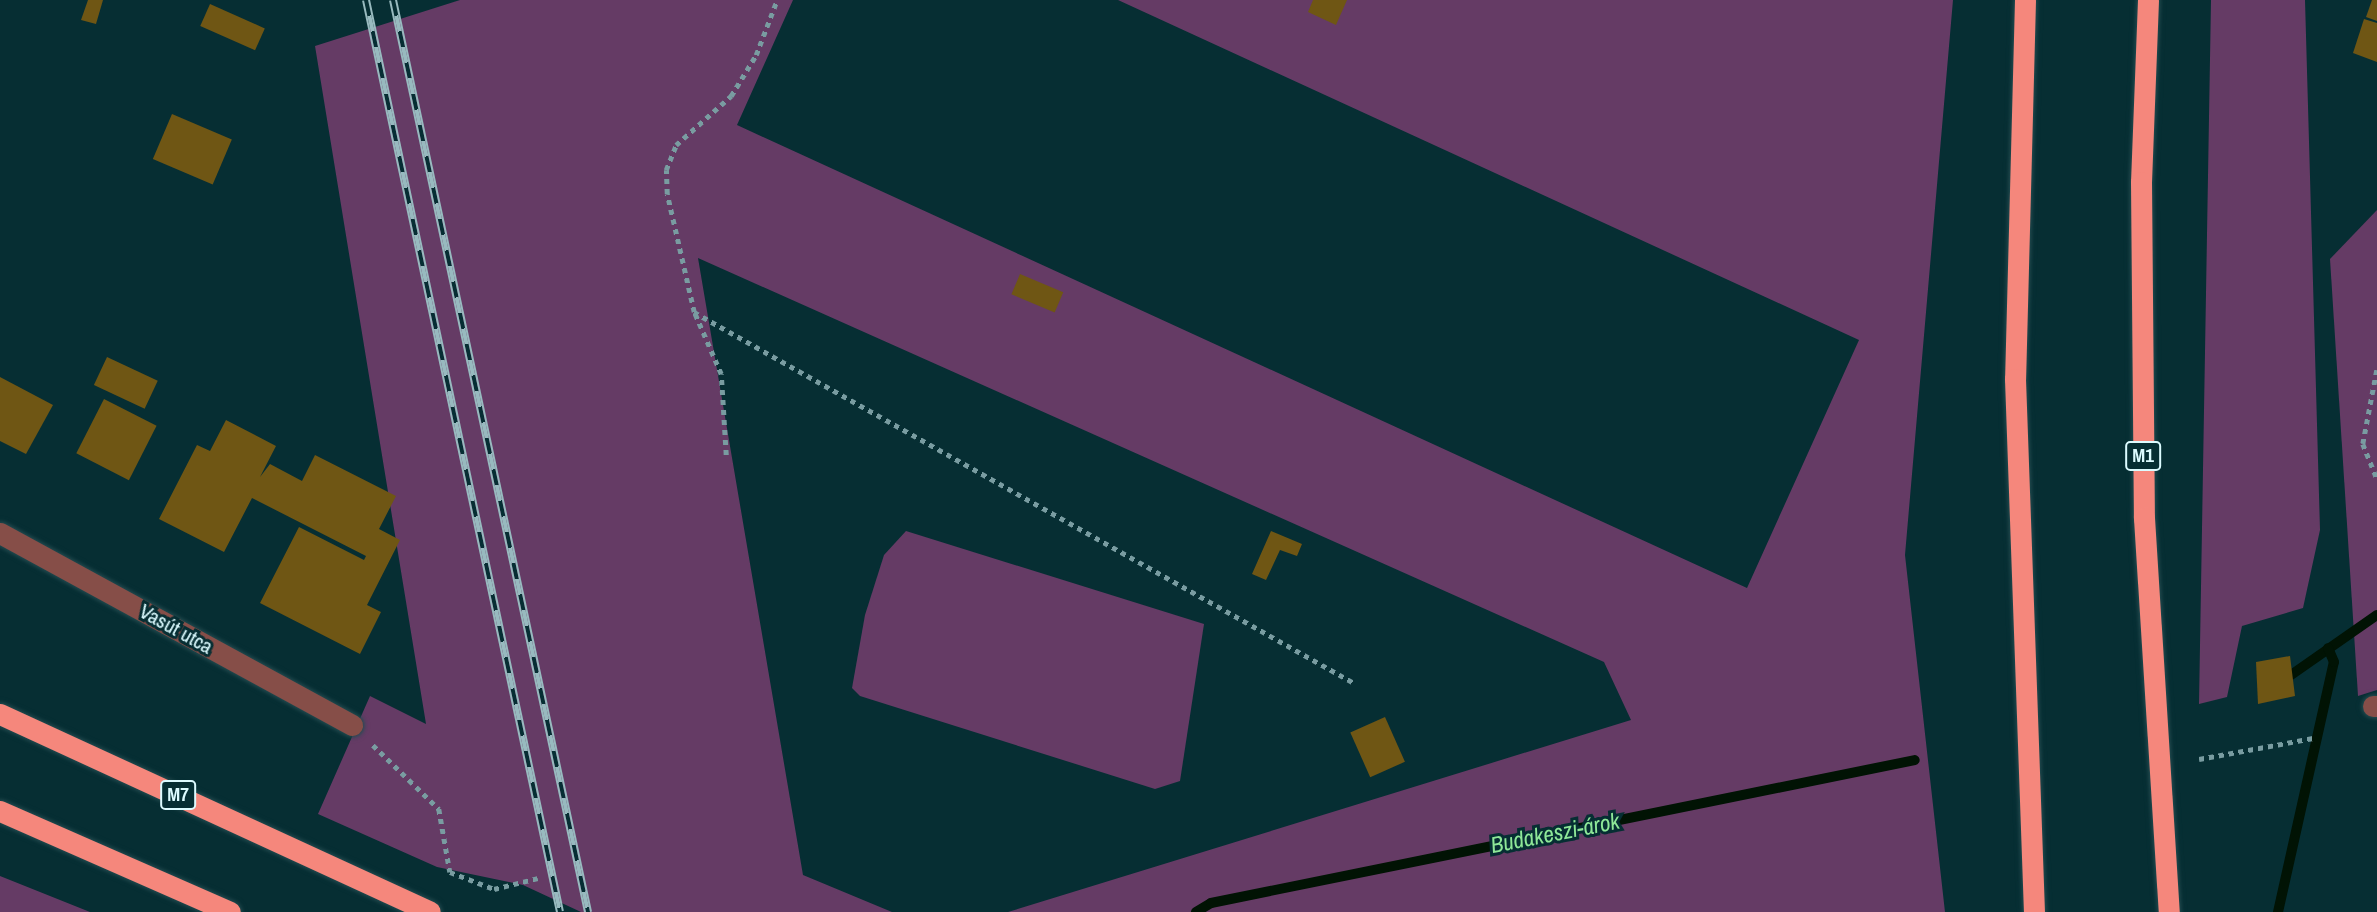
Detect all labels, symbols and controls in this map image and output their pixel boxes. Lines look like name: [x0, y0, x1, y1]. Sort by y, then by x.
road number: M1: [2124, 440, 2162, 471]
street label: Vasút utca: [135, 599, 217, 659]
road number: M7: [159, 780, 197, 810]
water label: Budakeszi-árok: [1488, 807, 1622, 859]

